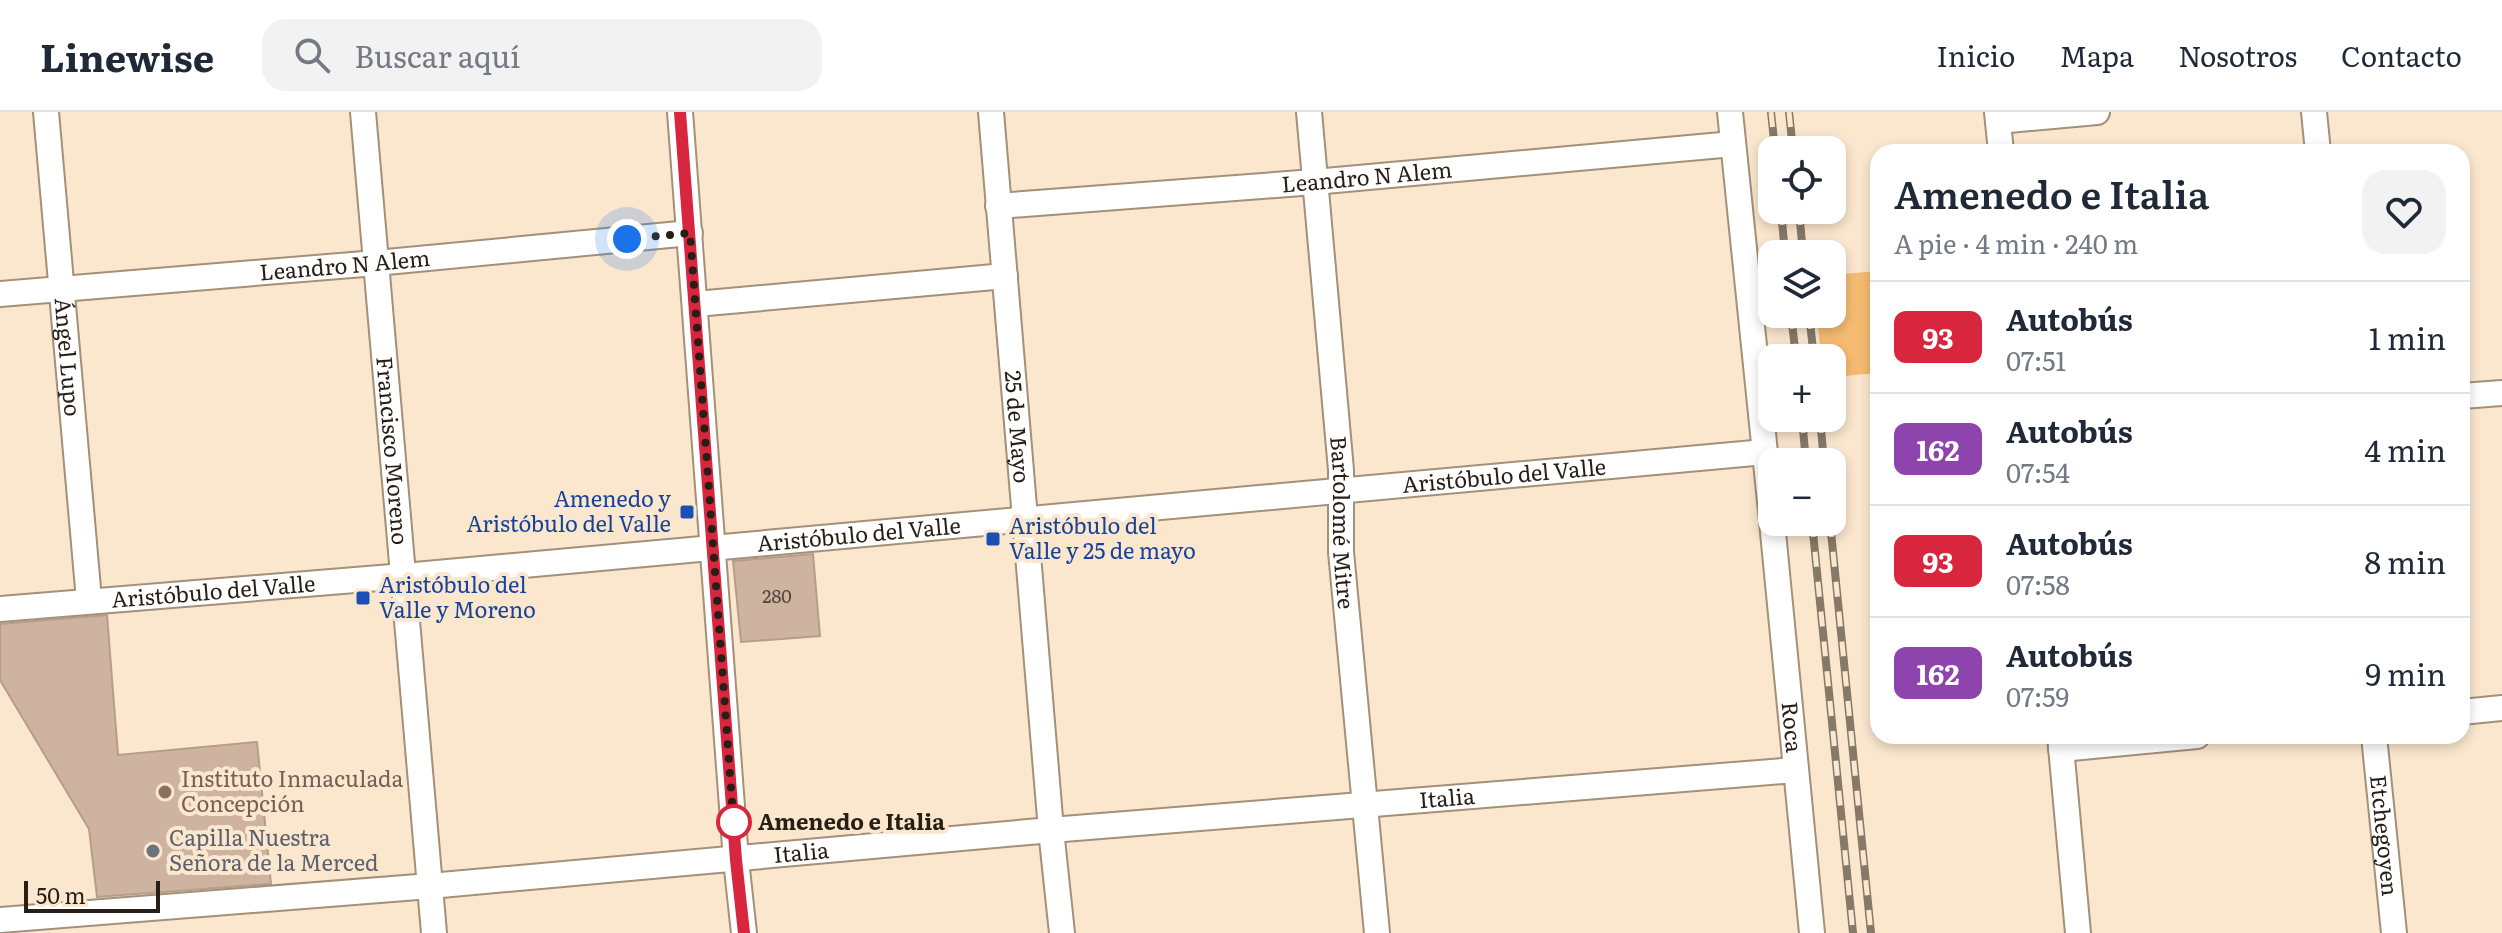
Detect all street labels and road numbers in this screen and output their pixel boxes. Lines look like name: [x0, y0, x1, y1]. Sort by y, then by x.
street label: Leandro N Alem: [1280, 152, 1453, 199]
street label: Leandro N Alem: [258, 240, 431, 288]
street label: Ángel Lupo: [47, 296, 91, 418]
street label: Francisco Moreno: [369, 355, 418, 546]
street label: 25 de Mayo: [998, 369, 1040, 485]
street label: Bartolomé Mitre: [1323, 434, 1364, 610]
street label: Aristóbulo del Valle: [1401, 449, 1607, 500]
street label: Aristóbulo del Valle: [755, 507, 962, 559]
street label: Aristóbulo del Valle: [110, 565, 316, 615]
street label: Roca: [1775, 700, 1812, 754]
street label: Etchegoyen: [2363, 773, 2408, 897]
street label: Italia: [1418, 778, 1476, 815]
street label: Italia: [772, 832, 830, 870]

